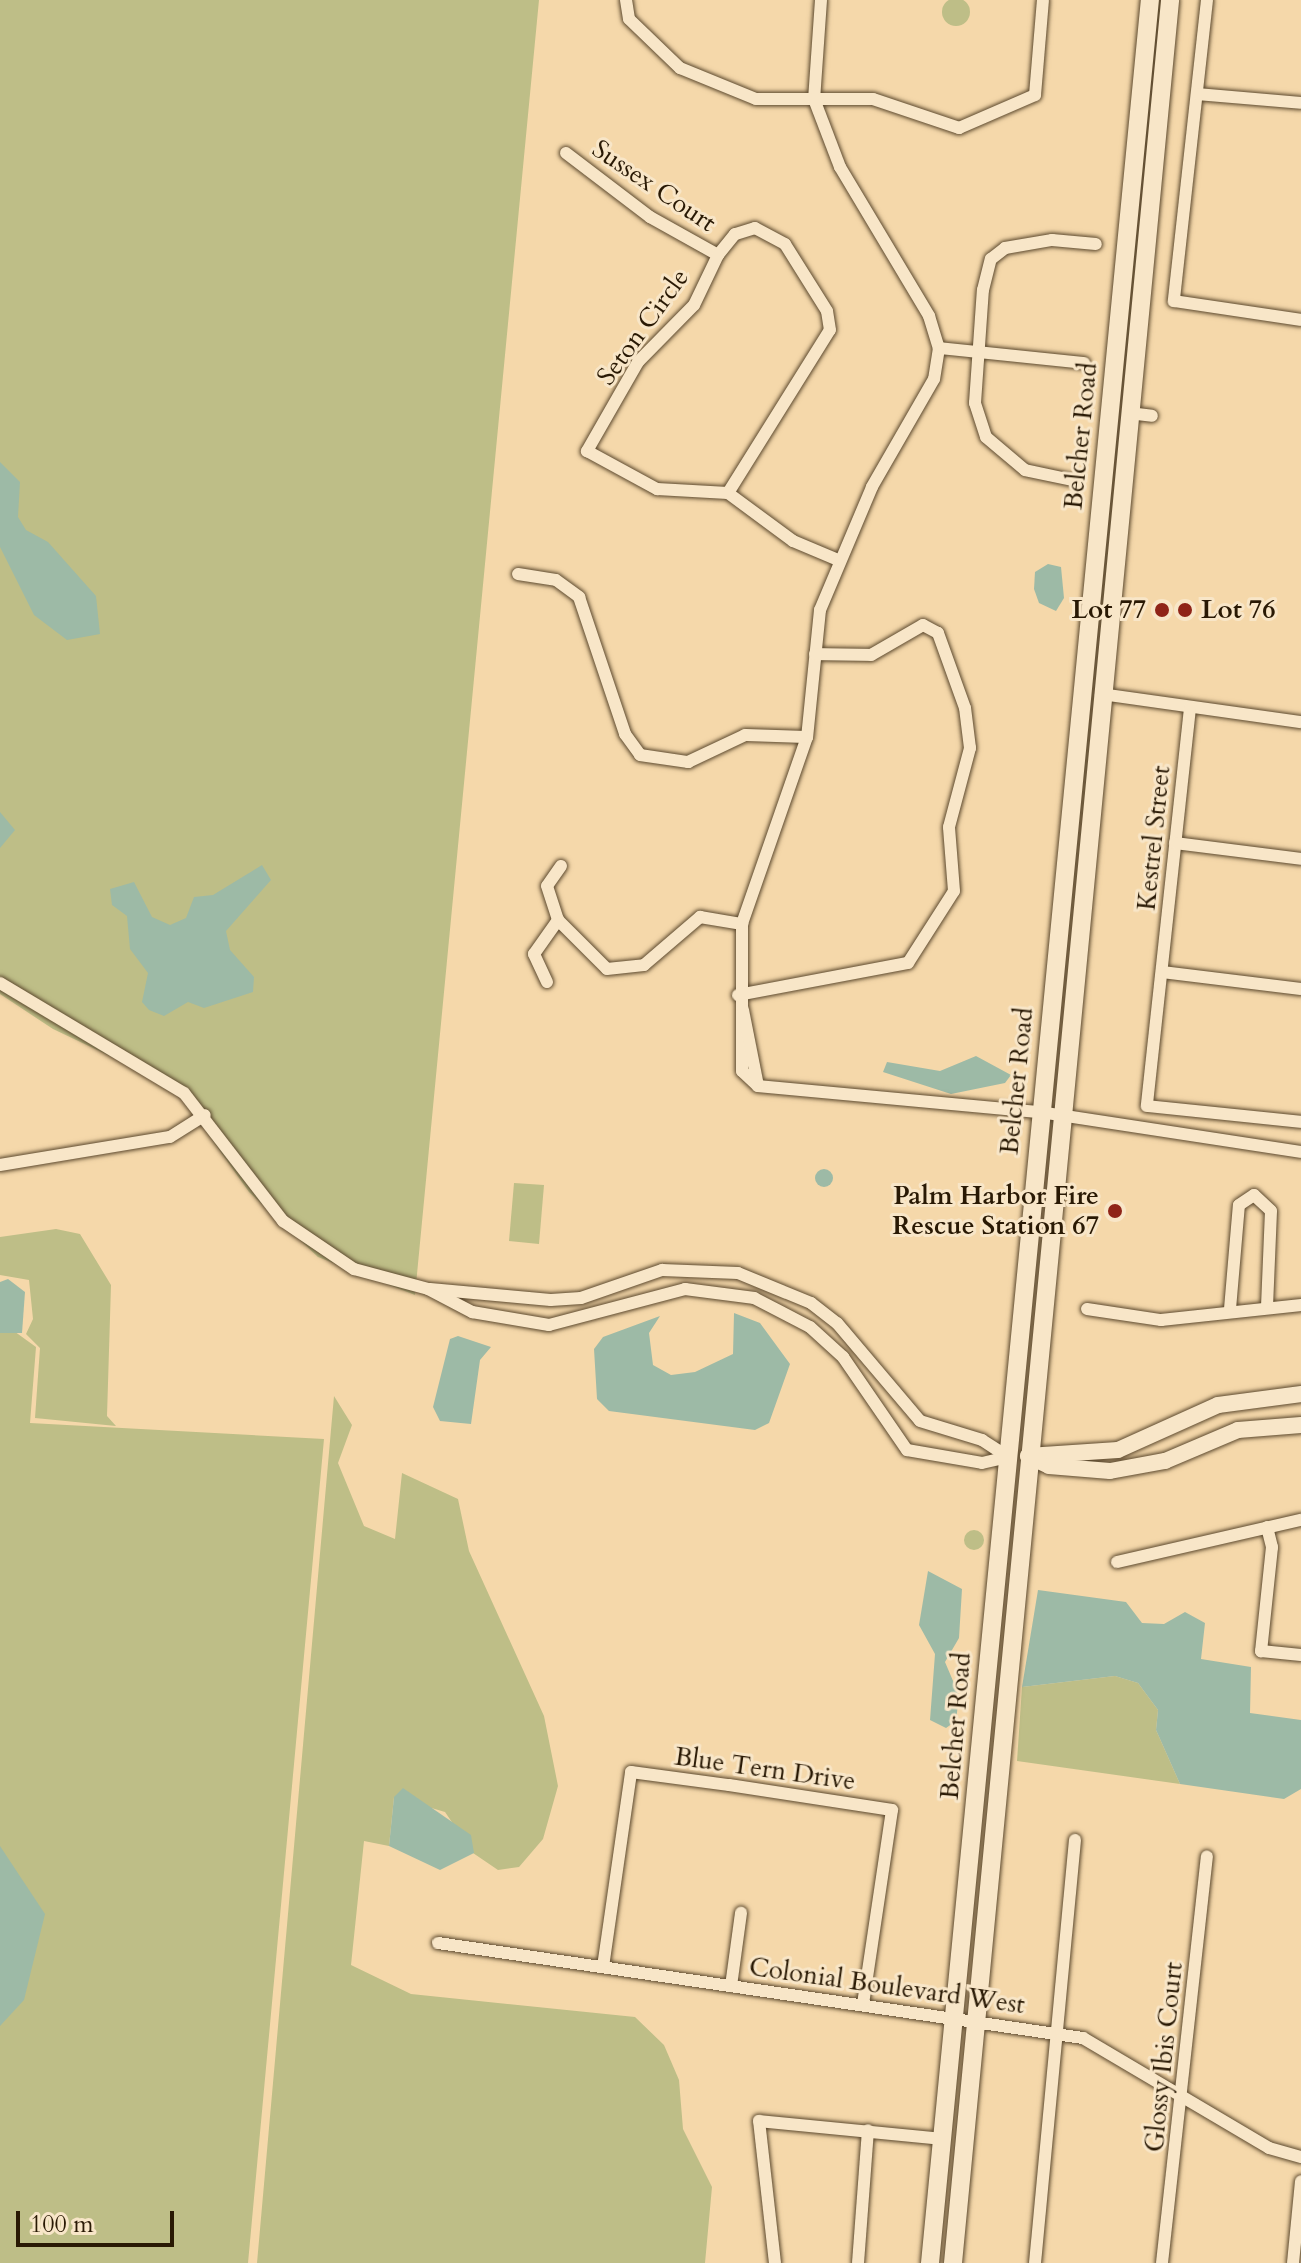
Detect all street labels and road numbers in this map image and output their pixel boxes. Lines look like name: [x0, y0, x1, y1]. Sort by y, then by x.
street label: Sussex Court: [586, 133, 722, 239]
street label: Seton Circle: [590, 263, 696, 391]
street label: Belcher Road: [1058, 361, 1104, 511]
street label: Kestrel Street: [1131, 764, 1177, 912]
street label: Belcher Road: [994, 1006, 1040, 1156]
street label: Belcher Road: [934, 1651, 978, 1801]
street label: Blue Tern Drive: [673, 1741, 857, 1797]
street label: Colonial Boulevard West: [747, 1951, 1027, 2021]
street label: Glossy Ibis Court: [1138, 1960, 1190, 2154]

